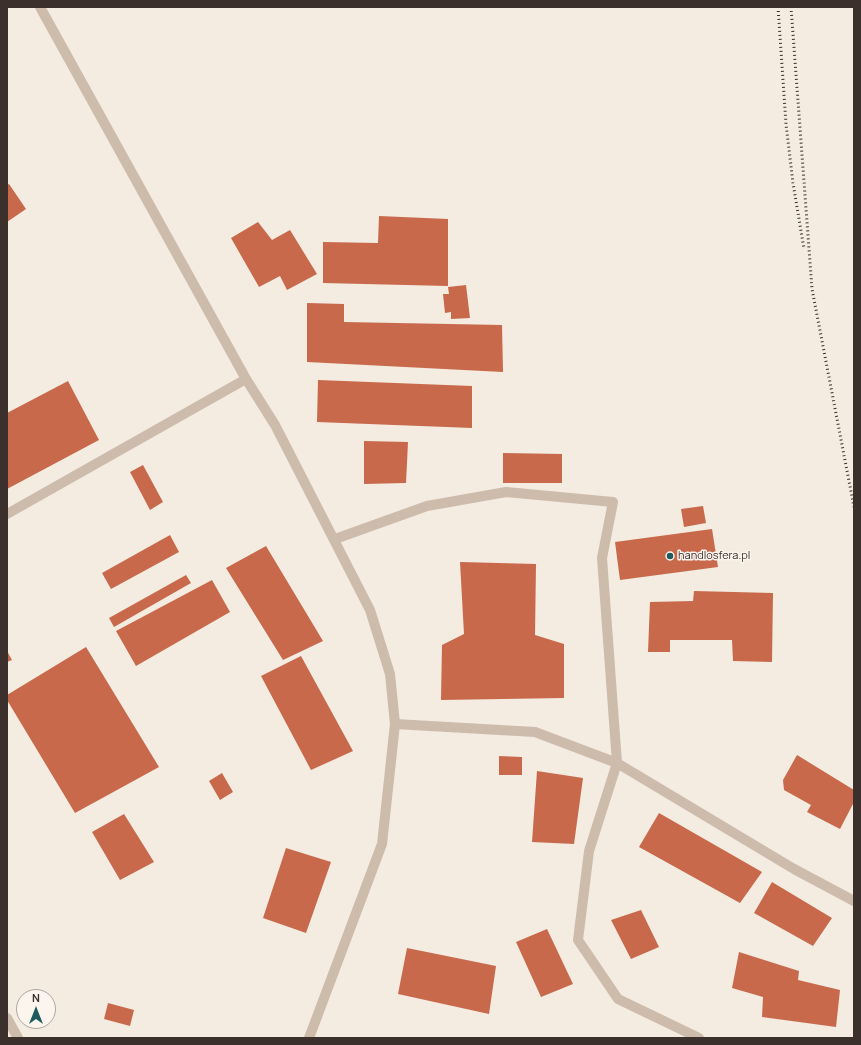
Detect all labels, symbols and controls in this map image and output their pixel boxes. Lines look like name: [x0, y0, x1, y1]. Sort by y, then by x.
place label: handlosfera.pl: [678, 549, 750, 563]
marker: handlosfera.pl: [665, 551, 675, 561]
north arrow: [16, 989, 56, 1029]
text: N: [32, 990, 40, 1005]

